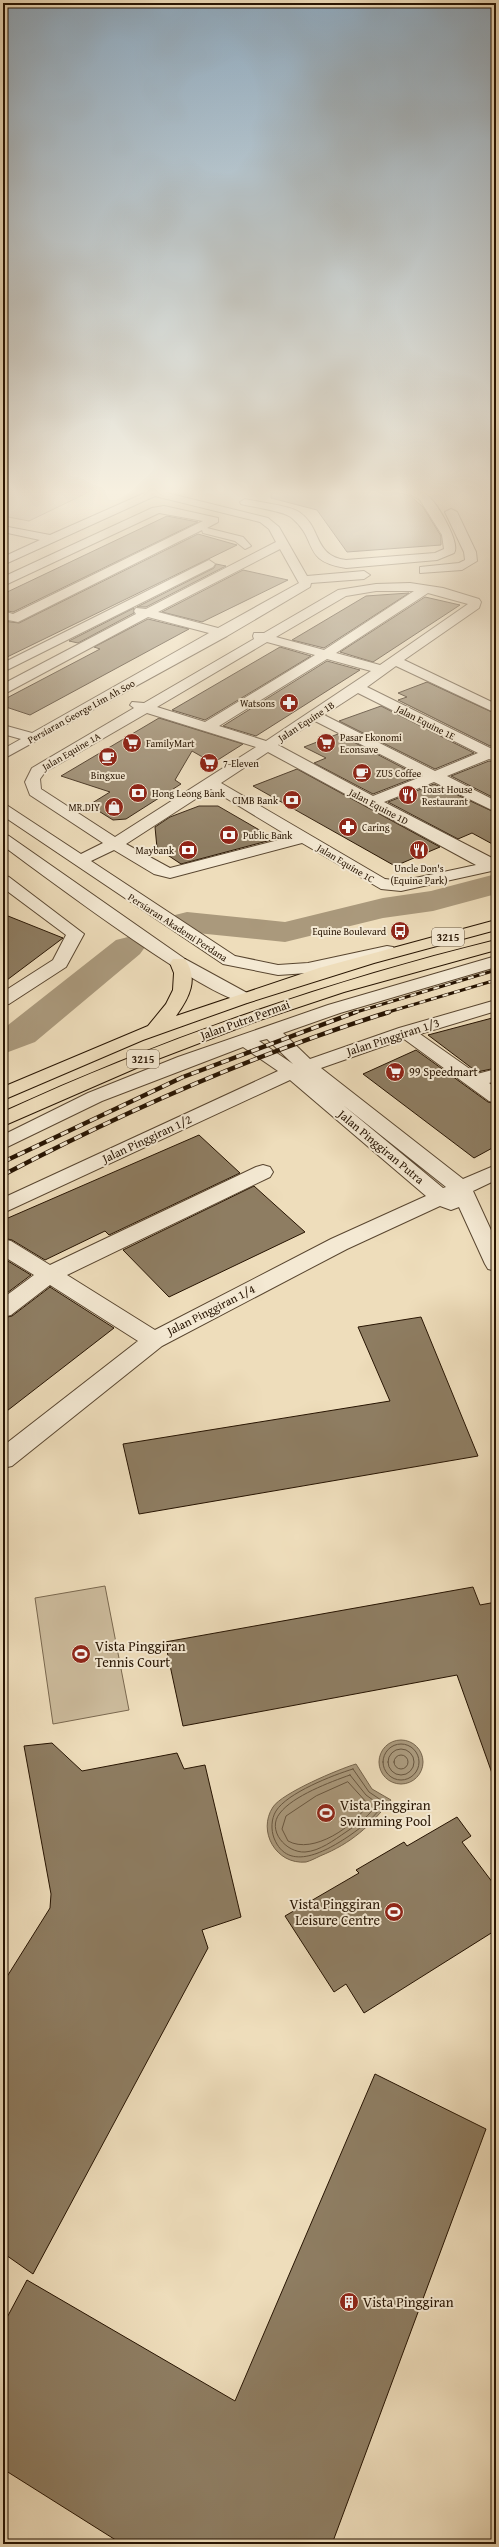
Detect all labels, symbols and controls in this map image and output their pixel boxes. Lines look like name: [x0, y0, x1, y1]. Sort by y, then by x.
street label: Persiaran George Lim Ah Soo: [25, 676, 138, 747]
pharmacy icon: Watsons: [278, 692, 300, 714]
place label: Watsons: [240, 696, 275, 711]
street label: Jalan Equine 1B: [273, 697, 338, 746]
street label: Jalan Equine 1E: [392, 700, 458, 744]
street label: Jalan Equine 1A: [38, 729, 103, 775]
place label: Pasar Ekonomi Econsave: [340, 730, 402, 757]
supermarket icon: FamilyMart: [121, 732, 143, 754]
supermarket icon: Pasar Ekonomi Econsave: [315, 732, 337, 754]
place label: FamilyMart: [146, 736, 195, 751]
cafe icon: Bingxue: [97, 746, 119, 768]
supermarket icon: 7-Eleven: [198, 752, 220, 774]
place label: 7-Eleven: [223, 756, 259, 771]
cafe icon: ZUS Coffee: [351, 762, 373, 784]
place label: ZUS Coffee: [376, 766, 422, 781]
place label: Bingxue: [91, 768, 125, 783]
bank icon: Hong Leong Bank: [127, 782, 149, 804]
place label: Toast House Restaurant: [422, 782, 473, 809]
street label: Jalan Equine 1D: [345, 784, 411, 828]
restaurant icon: Toast House Restaurant: [397, 784, 419, 806]
place label: Hong Leong Bank: [152, 786, 226, 801]
bank icon: CIMB Bank: [281, 789, 303, 811]
place label: CIMB Bank: [232, 793, 279, 808]
shop icon: MR.DIY: [103, 796, 125, 818]
place label: MR.DIY: [68, 800, 100, 815]
pharmacy icon: Caring: [337, 816, 359, 838]
place label: Caring: [362, 820, 390, 835]
bank icon: Public Bank: [218, 824, 240, 846]
place label: Public Bank: [243, 828, 293, 843]
bank icon: Maybank: [177, 839, 199, 861]
street label: Jalan Equine 1C: [313, 839, 378, 887]
restaurant icon: Uncle Don's (Equine Park): [408, 839, 430, 861]
place label: Maybank: [135, 843, 175, 858]
place label: Uncle Don's (Equine Park): [391, 861, 447, 888]
street label: Persiaran Akademi Perdana: [125, 890, 231, 965]
bus stop icon: Equine Boulevard: [389, 920, 411, 942]
place label: Equine Boulevard: [312, 924, 387, 939]
road number: 3215: [432, 928, 464, 946]
street label: Jalan Putra Permai: [196, 995, 293, 1044]
street label: Jalan Pinggiran 1/3: [342, 1013, 442, 1060]
road number: 3215: [127, 1050, 159, 1068]
supermarket icon: 99 Speedmart: [384, 1061, 406, 1083]
place label: 99 Speedmart: [409, 1063, 479, 1080]
street label: Jalan Pinggiran Putra: [333, 1104, 428, 1188]
street label: Jalan Pinggiran 1/2: [97, 1110, 194, 1168]
street label: Jalan Pinggiran 1/4: [162, 1280, 258, 1340]
place label: Vista Pinggiran Tennis Court: [95, 1636, 186, 1672]
sports icon: Vista Pinggiran Tennis Court: [70, 1643, 92, 1665]
place label: Vista Pinggiran Swimming Pool: [340, 1795, 431, 1831]
sports icon: Vista Pinggiran Swimming Pool: [315, 1802, 337, 1824]
place label: Vista Pinggiran Leisure Centre: [289, 1894, 380, 1930]
sports icon: Vista Pinggiran Leisure Centre: [383, 1901, 405, 1923]
building icon: Vista Pinggiran: [338, 2291, 360, 2313]
place label: Vista Pinggiran: [363, 2292, 454, 2312]

